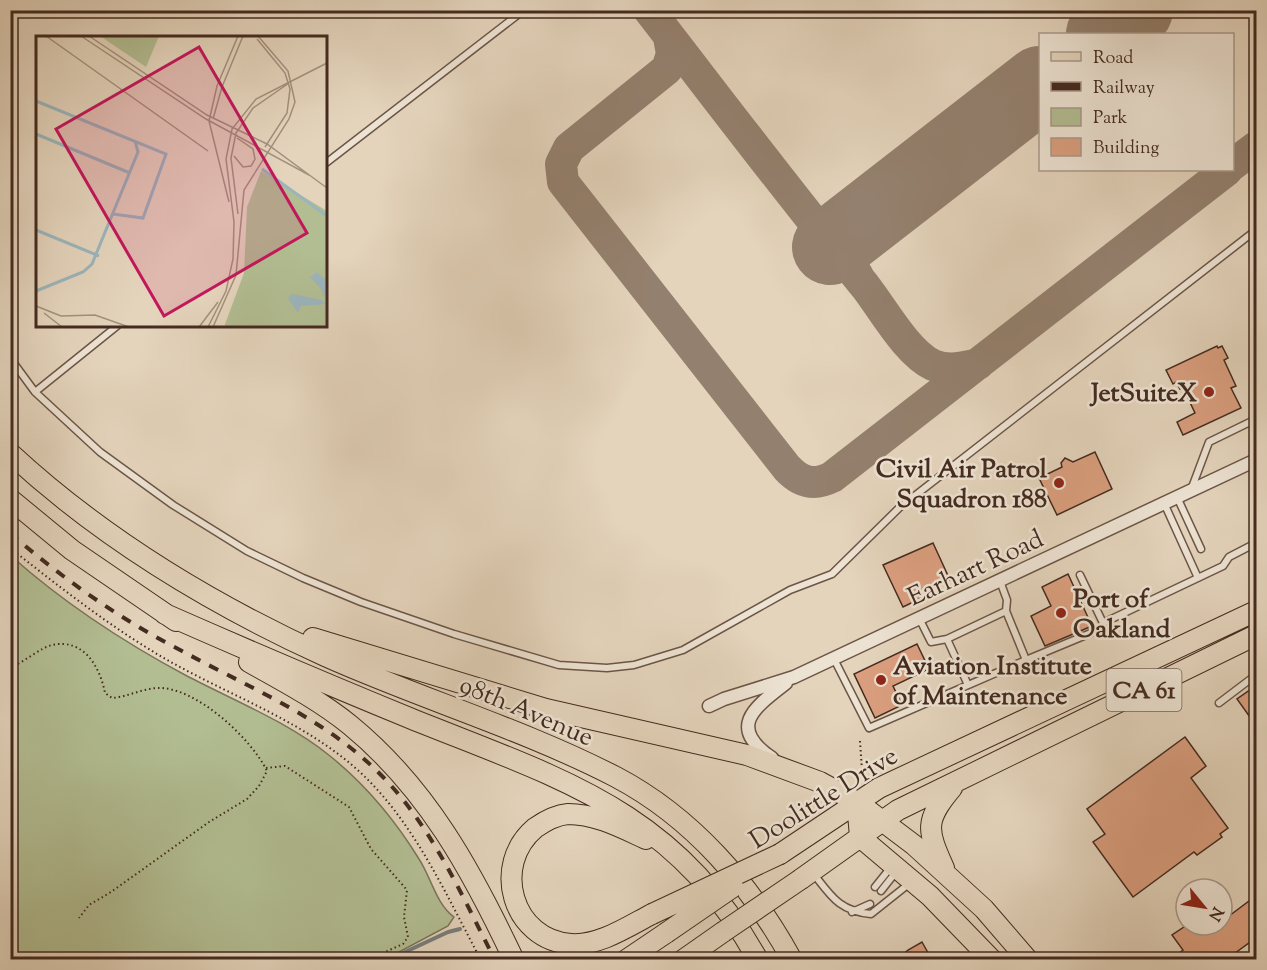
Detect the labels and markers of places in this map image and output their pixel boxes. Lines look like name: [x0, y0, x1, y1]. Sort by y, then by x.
place label: JetSuiteX: [1089, 376, 1197, 413]
marker: JetSuiteX: [1202, 385, 1216, 399]
place label: Civil Air Patrol Squadron 188: [876, 452, 1048, 519]
marker: Civil Air Patrol Squadron 188: [1052, 476, 1066, 490]
place label: Port of Oakland: [1073, 582, 1171, 649]
marker: Port of Oakland: [1054, 606, 1068, 620]
place label: Aviation Institute of Maintenance: [893, 649, 1092, 716]
marker: Aviation Institute of Maintenance: [874, 673, 888, 687]

